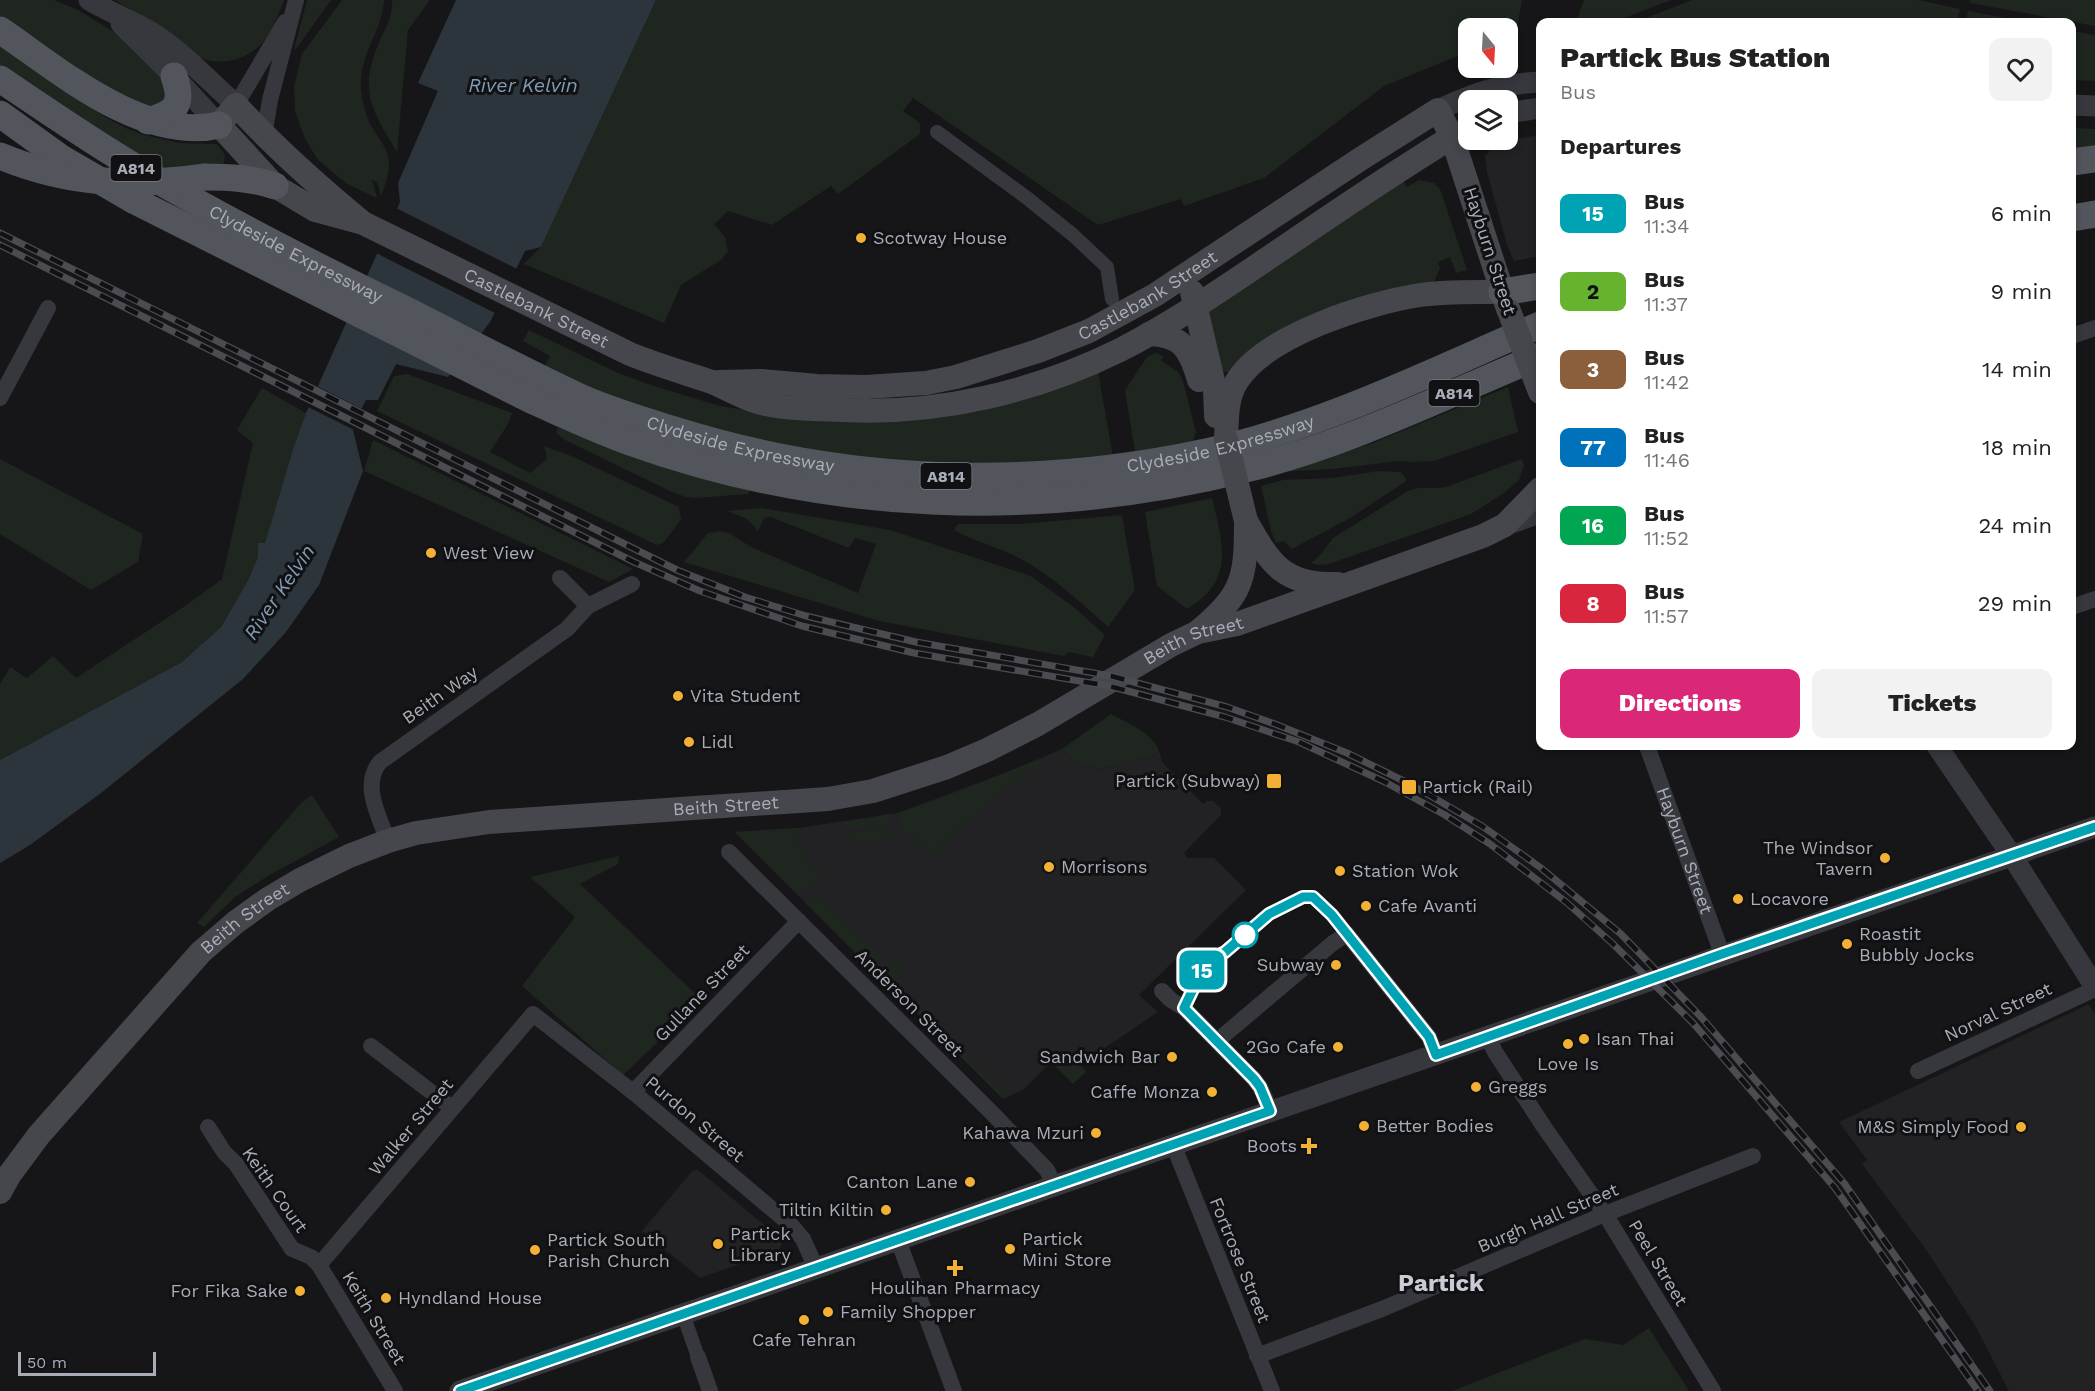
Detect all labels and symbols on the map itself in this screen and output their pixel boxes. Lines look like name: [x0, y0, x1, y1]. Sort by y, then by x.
north arrow: [1458, 18, 1518, 78]
water label: River Kelvin: [468, 73, 578, 97]
road number: A814: [110, 155, 162, 181]
street label: Hayburn Street: [1460, 184, 1521, 318]
street label: Clydeside Expressway: [205, 200, 387, 307]
place label: Scotway House: [873, 227, 1007, 248]
marker: Scotway House: [854, 231, 868, 245]
street label: Castlebank Street: [1075, 246, 1221, 344]
street label: Castlebank Street: [461, 263, 613, 352]
road number: A814: [1428, 380, 1480, 406]
street label: Clydeside Expressway: [1125, 410, 1317, 476]
street label: Clydeside Expressway: [644, 411, 837, 476]
road number: A814: [920, 463, 972, 489]
water label: River Kelvin: [238, 540, 320, 644]
place label: West View: [443, 542, 534, 563]
marker: West View: [424, 546, 438, 560]
street label: Beith Street: [1139, 611, 1246, 669]
street label: Beith Way: [398, 661, 482, 728]
place label: Vita Student: [690, 685, 801, 706]
marker: Vita Student: [671, 689, 685, 703]
place label: Lidl: [701, 731, 734, 752]
marker: Lidl: [682, 735, 696, 749]
place label: Partick (Subway): [1115, 770, 1260, 791]
marker: Partick (Subway): [1265, 772, 1283, 790]
place label: Partick (Rail): [1422, 776, 1533, 797]
marker: Partick (Rail): [1400, 778, 1418, 796]
street label: Hayburn Street: [1653, 784, 1718, 917]
street label: Beith Street: [672, 791, 780, 819]
place label: The Windsor Tavern: [1763, 837, 1873, 879]
marker: The Windsor Tavern: [1878, 851, 1892, 865]
place label: Morrisons: [1061, 856, 1147, 877]
marker: Morrisons: [1042, 860, 1056, 874]
place label: Station Wok: [1352, 860, 1459, 881]
marker: Station Wok: [1333, 864, 1347, 878]
street label: Beith Street: [196, 878, 293, 958]
place label: Locavore: [1750, 888, 1829, 909]
marker: Locavore: [1731, 892, 1745, 906]
place label: Cafe Avanti: [1378, 895, 1477, 916]
marker: Cafe Avanti: [1359, 899, 1373, 913]
unlabelled marker: [1232, 922, 1258, 948]
place label: Roastit Bubbly Jocks: [1859, 923, 1974, 965]
marker: Roastit Bubbly Jocks: [1840, 937, 1854, 951]
street label: Gullane Street: [650, 939, 754, 1046]
street label: Anderson Street: [851, 945, 968, 1061]
line badge: 15: [1175, 950, 1229, 990]
place label: Subway: [1257, 954, 1325, 975]
marker: Subway: [1329, 958, 1343, 972]
street label: Norval Street: [1941, 977, 2055, 1046]
place label: Isan Thai: [1596, 1028, 1674, 1049]
marker: Isan Thai: [1577, 1032, 1591, 1046]
place label: 2Go Cafe: [1246, 1036, 1326, 1057]
marker: Love Is: [1561, 1037, 1575, 1051]
marker: 2Go Cafe: [1331, 1040, 1345, 1054]
place label: Sandwich Bar: [1040, 1046, 1160, 1067]
marker: Sandwich Bar: [1165, 1050, 1179, 1064]
place label: Love Is: [1537, 1053, 1599, 1074]
street label: Purdon Street: [642, 1071, 749, 1166]
street label: Walker Street: [364, 1074, 457, 1179]
place label: Greggs: [1488, 1076, 1547, 1097]
marker: Greggs: [1469, 1080, 1483, 1094]
place label: Caffe Monza: [1090, 1081, 1200, 1102]
marker: Caffe Monza: [1205, 1085, 1219, 1099]
place label: Better Bodies: [1376, 1115, 1494, 1136]
place label: M&S Simply Food: [1857, 1116, 2009, 1137]
marker: Better Bodies: [1357, 1119, 1371, 1133]
marker: M&S Simply Food: [2014, 1120, 2028, 1134]
place label: Kahawa Mzuri: [962, 1122, 1084, 1143]
marker: Kahawa Mzuri: [1089, 1126, 1103, 1140]
place label: Boots: [1247, 1135, 1297, 1156]
marker: Boots: [1302, 1139, 1316, 1153]
street label: Keith Court: [238, 1143, 313, 1237]
place label: Canton Lane: [846, 1171, 958, 1192]
marker: Canton Lane: [963, 1175, 977, 1189]
street label: Burgh Hall Street: [1474, 1178, 1622, 1257]
street label: Fortrose Street: [1206, 1194, 1275, 1326]
place label: Tiltin Kiltin: [779, 1199, 874, 1220]
marker: Tiltin Kiltin: [879, 1203, 893, 1217]
street label: Peel Street: [1625, 1216, 1693, 1310]
place label: Partick Library: [730, 1223, 791, 1265]
place label: Partick Mini Store: [1022, 1228, 1112, 1270]
place label: Partick South Parish Church: [547, 1229, 670, 1271]
marker: Partick Library: [711, 1237, 725, 1251]
marker: Partick Mini Store: [1003, 1242, 1017, 1256]
marker: Partick South Parish Church: [528, 1243, 542, 1257]
marker: Houlihan Pharmacy: [948, 1261, 962, 1275]
street label: Keith Street: [338, 1267, 411, 1369]
district label: Partick: [1398, 1269, 1484, 1297]
place label: Houlihan Pharmacy: [870, 1277, 1041, 1298]
place label: For Fika Sake: [171, 1280, 288, 1301]
marker: For Fika Sake: [293, 1284, 307, 1298]
place label: Hyndland House: [398, 1287, 542, 1308]
marker: Hyndland House: [379, 1291, 393, 1305]
place label: Family Shopper: [840, 1301, 976, 1322]
marker: Family Shopper: [821, 1305, 835, 1319]
marker: Cafe Tehran: [797, 1313, 811, 1327]
place label: Cafe Tehran: [752, 1329, 856, 1350]
scale bar: [18, 1349, 156, 1376]

